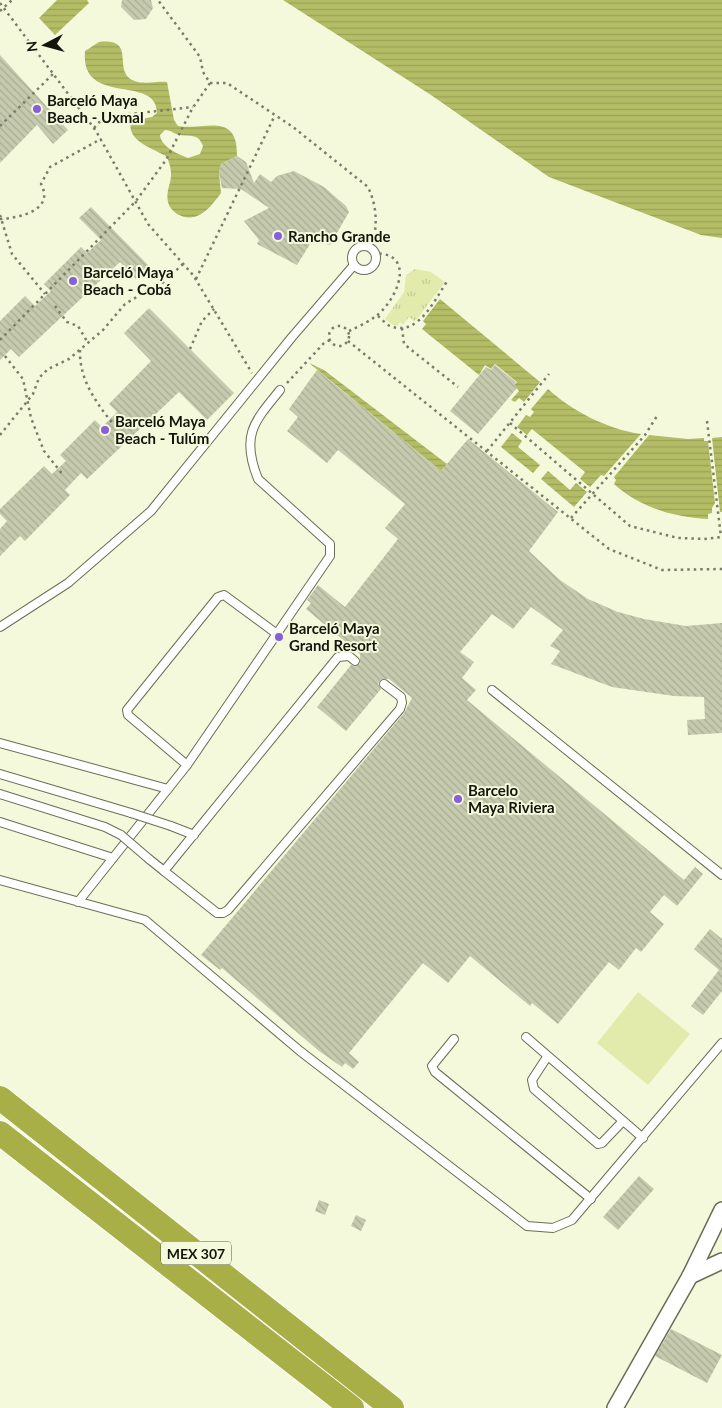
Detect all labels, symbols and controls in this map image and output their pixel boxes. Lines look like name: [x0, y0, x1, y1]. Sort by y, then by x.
north arrow: [20, 20, 70, 70]
text: N: [23, 40, 41, 53]
place label: Barceló Maya Beach - Uxmal: [47, 91, 144, 126]
marker: Barceló Maya Beach - Uxmal: [31, 103, 43, 115]
place label: Rancho Grande: [288, 227, 390, 245]
marker: Rancho Grande: [272, 230, 284, 242]
place label: Barceló Maya Beach - Cobá: [83, 263, 174, 298]
marker: Barceló Maya Beach - Cobá: [67, 275, 79, 287]
place label: Barceló Maya Beach - Tulúm: [115, 412, 209, 447]
marker: Barceló Maya Beach - Tulúm: [99, 424, 111, 436]
place label: Barceló Maya Grand Resort: [289, 619, 380, 654]
marker: Barceló Maya Grand Resort: [273, 631, 285, 643]
place label: Barcelo Maya Riviera: [468, 781, 555, 816]
marker: Barcelo Maya Riviera: [452, 793, 464, 805]
road number: MEX 307: [161, 1242, 231, 1264]

